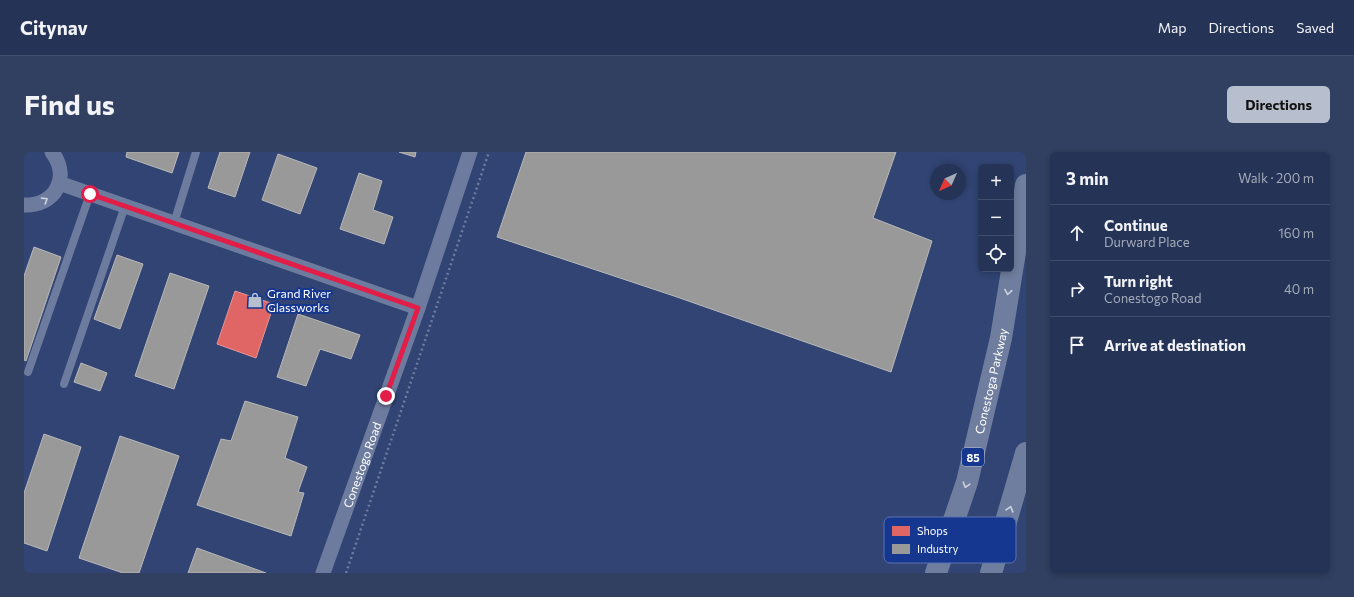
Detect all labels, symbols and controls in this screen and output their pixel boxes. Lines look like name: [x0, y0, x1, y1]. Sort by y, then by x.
text: Citynav: [20, 16, 88, 39]
text: Map: [1158, 19, 1187, 36]
text: Directions: [1209, 19, 1274, 36]
text: Saved: [1296, 19, 1334, 36]
button: Directions: [1227, 86, 1330, 123]
text: Find us: [24, 87, 115, 121]
north arrow: [930, 164, 966, 200]
map controls: [978, 164, 1014, 272]
button: +: [978, 164, 1014, 200]
text: 3 min: [1066, 168, 1109, 189]
text: Walk · 200 m: [1238, 170, 1314, 186]
route start: [81, 185, 99, 203]
one-way arrow: [41, 197, 48, 204]
button: −: [978, 200, 1014, 236]
text: Continue: [1104, 216, 1168, 234]
icon: ahead: [1066, 222, 1088, 244]
text: 160 m: [1278, 225, 1314, 241]
text: Durward Place: [1104, 234, 1190, 250]
button: locate: [978, 236, 1014, 272]
text: Turn right: [1104, 272, 1173, 290]
icon: right: [1066, 278, 1088, 300]
text: 40 m: [1284, 281, 1314, 297]
place label: Grand River Glassworks: [267, 286, 331, 314]
one-way arrow: [1004, 289, 1013, 295]
text: Conestogo Road: [1104, 290, 1201, 306]
shop icon: Grand River Glassworks: [246, 291, 264, 309]
street label: Conestoga Parkway: [972, 327, 1010, 435]
icon: arrive: [1066, 334, 1088, 356]
text: Arrive at destination: [1104, 336, 1246, 354]
route end: [377, 387, 395, 405]
street label: Conestogo Road: [340, 420, 384, 509]
road number: 85: [962, 448, 984, 466]
one-way arrow: [962, 481, 970, 488]
one-way arrow: [1005, 505, 1014, 512]
legend: [884, 517, 1016, 563]
text: Shops: [917, 524, 948, 537]
text: Industry: [917, 542, 959, 555]

